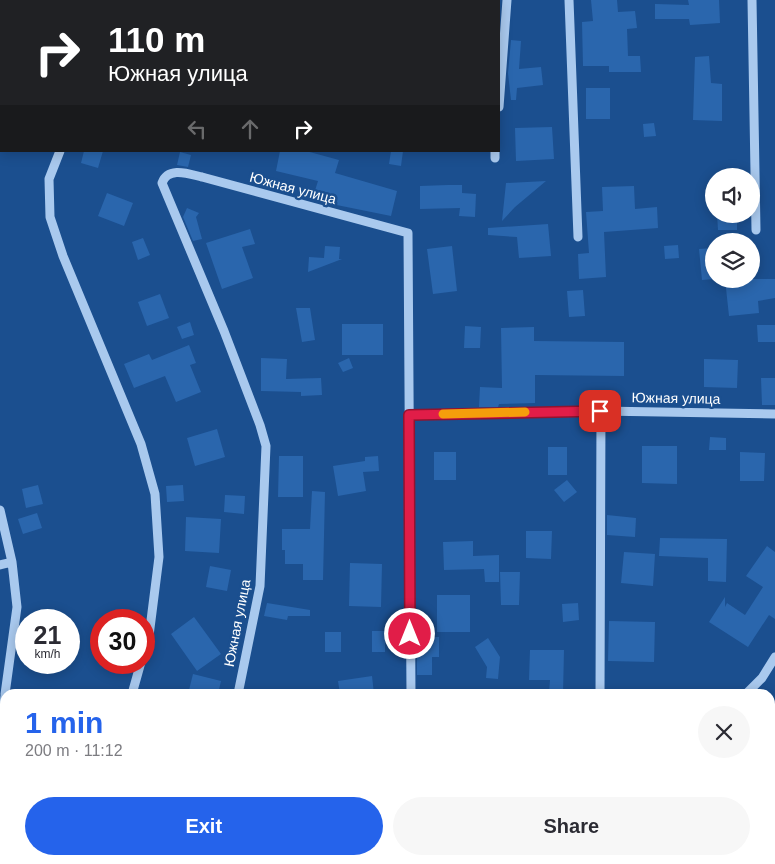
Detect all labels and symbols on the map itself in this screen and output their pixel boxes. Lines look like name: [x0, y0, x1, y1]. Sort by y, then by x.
street label: Южная улица: [248, 169, 338, 207]
street label: Южная улица: [631, 389, 721, 407]
pin: [579, 390, 621, 432]
street label: Южная улица: [221, 578, 253, 668]
position arrow: [383, 607, 435, 659]
speed limit sign: 30: [90, 609, 155, 674]

